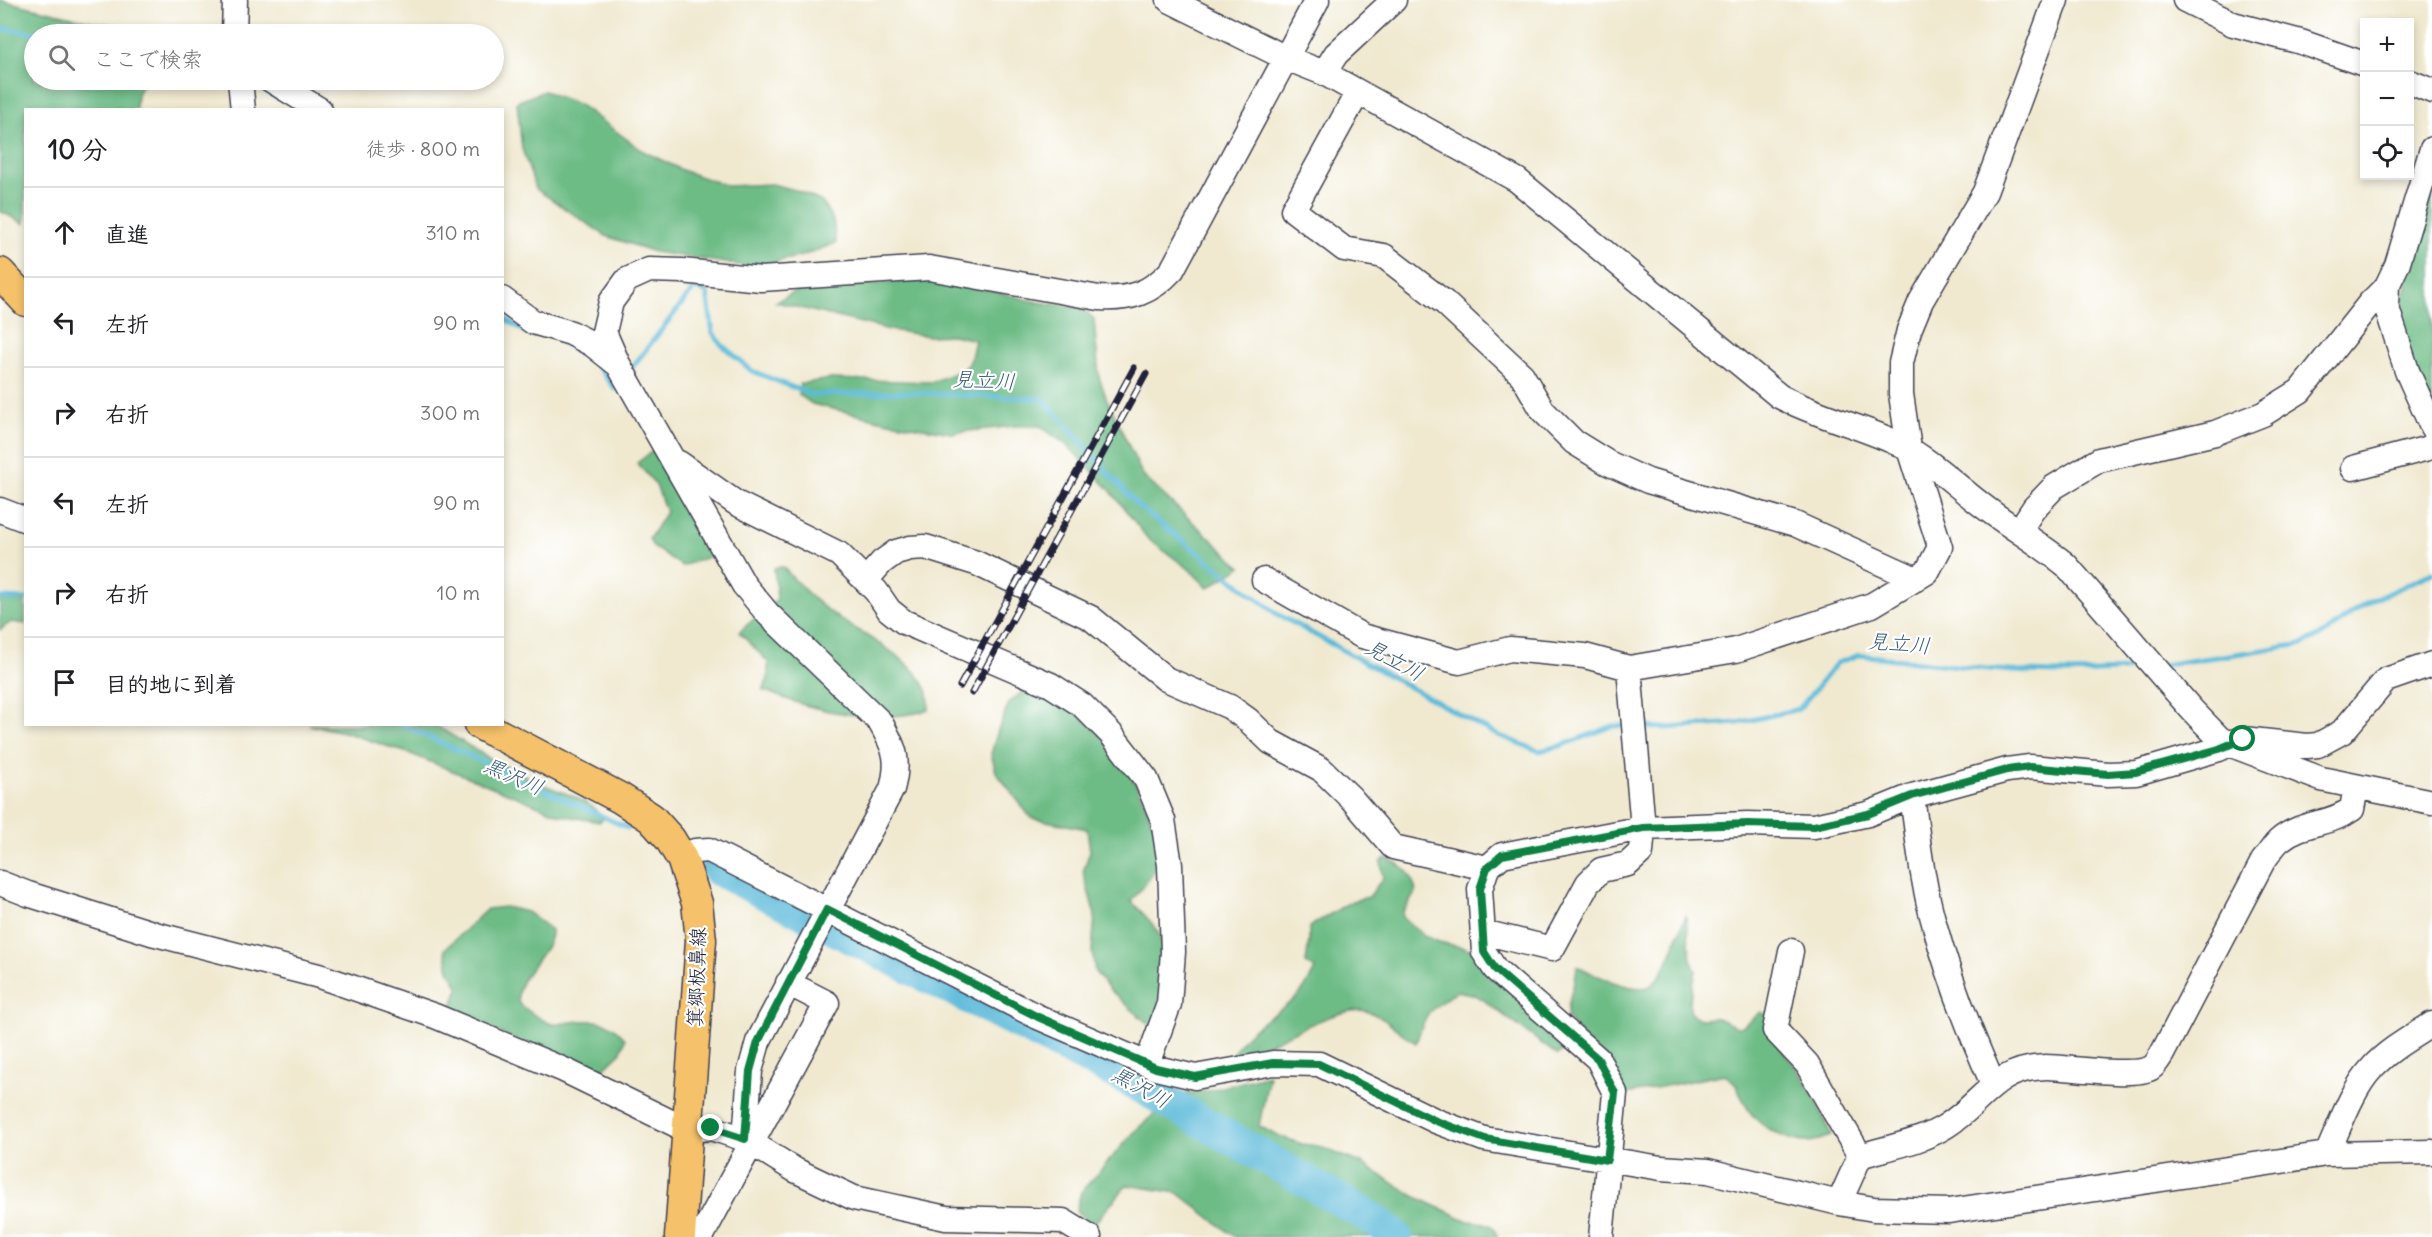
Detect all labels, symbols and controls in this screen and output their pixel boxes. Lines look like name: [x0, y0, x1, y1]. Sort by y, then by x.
map controls: [2360, 18, 2414, 180]
button: +: [2360, 18, 2414, 72]
search box: [24, 24, 504, 90]
icon: search: [45, 41, 78, 74]
text: ここで検索: [93, 45, 203, 73]
button: −: [2360, 72, 2414, 126]
button: locate: [2360, 126, 2414, 180]
text: 10 分: [48, 133, 108, 166]
text: 徒歩 · 800 m: [366, 136, 480, 161]
icon: ahead: [48, 216, 81, 249]
text: 直進: [105, 220, 149, 248]
text: 310 m: [425, 220, 480, 245]
icon: left: [48, 306, 81, 339]
text: 左折: [105, 310, 149, 338]
text: 90 m: [433, 310, 480, 335]
water label: 見立川: [952, 365, 1016, 395]
icon: right: [48, 396, 81, 429]
text: 右折: [105, 400, 149, 428]
text: 300 m: [420, 400, 480, 425]
icon: left: [48, 486, 81, 519]
text: 左折: [105, 490, 149, 518]
text: 90 m: [433, 490, 480, 515]
icon: right: [48, 576, 81, 609]
text: 右折: [105, 580, 149, 608]
text: 10 m: [437, 580, 480, 605]
water label: 見立川: [1866, 627, 1932, 659]
water label: 見立川: [1361, 633, 1429, 687]
icon: arrive: [48, 666, 81, 699]
text: 目的地に到着: [105, 670, 237, 698]
route start: [2229, 725, 2255, 751]
water label: 黒沢川: [480, 751, 548, 801]
street label: 箕郷板鼻線: [682, 927, 710, 1027]
water label: 黒沢川: [1107, 1060, 1175, 1114]
route end: [697, 1114, 723, 1140]

